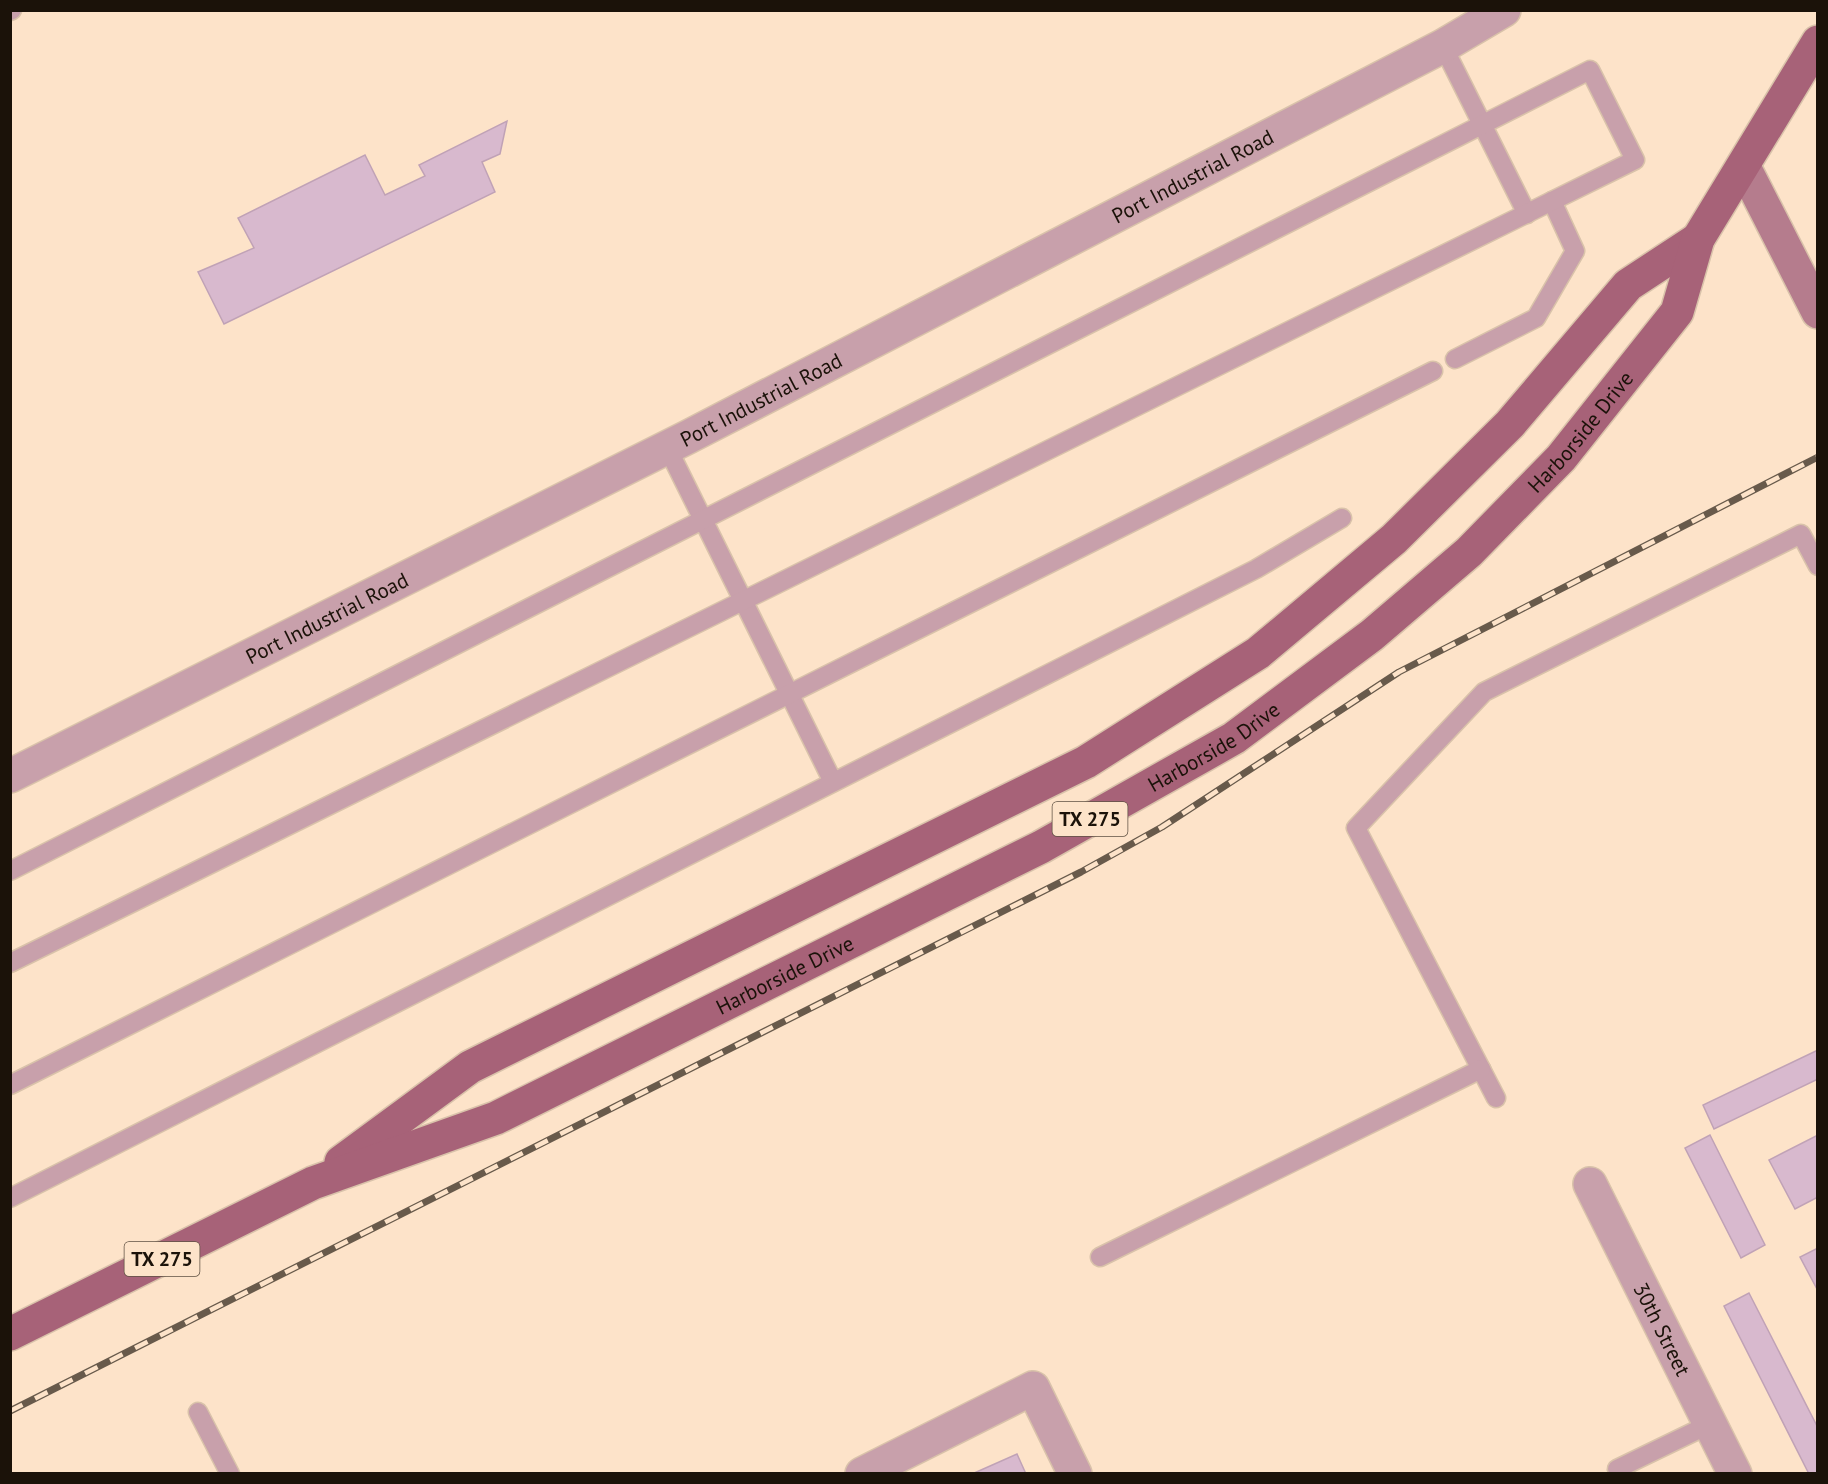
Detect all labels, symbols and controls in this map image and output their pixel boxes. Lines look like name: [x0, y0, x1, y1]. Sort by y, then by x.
street label: Port Industrial Road: [1107, 123, 1278, 229]
street label: Port Industrial Road: [675, 346, 846, 452]
street label: Harborside Drive: [1521, 365, 1639, 498]
street label: Port Industrial Road: [241, 566, 412, 670]
street label: Harborside Drive: [1143, 695, 1285, 798]
road number: TX 275: [1052, 802, 1128, 836]
street label: Harborside Drive: [711, 929, 858, 1020]
road number: TX 275: [124, 1242, 200, 1276]
street label: 30th Street: [1628, 1278, 1697, 1380]

